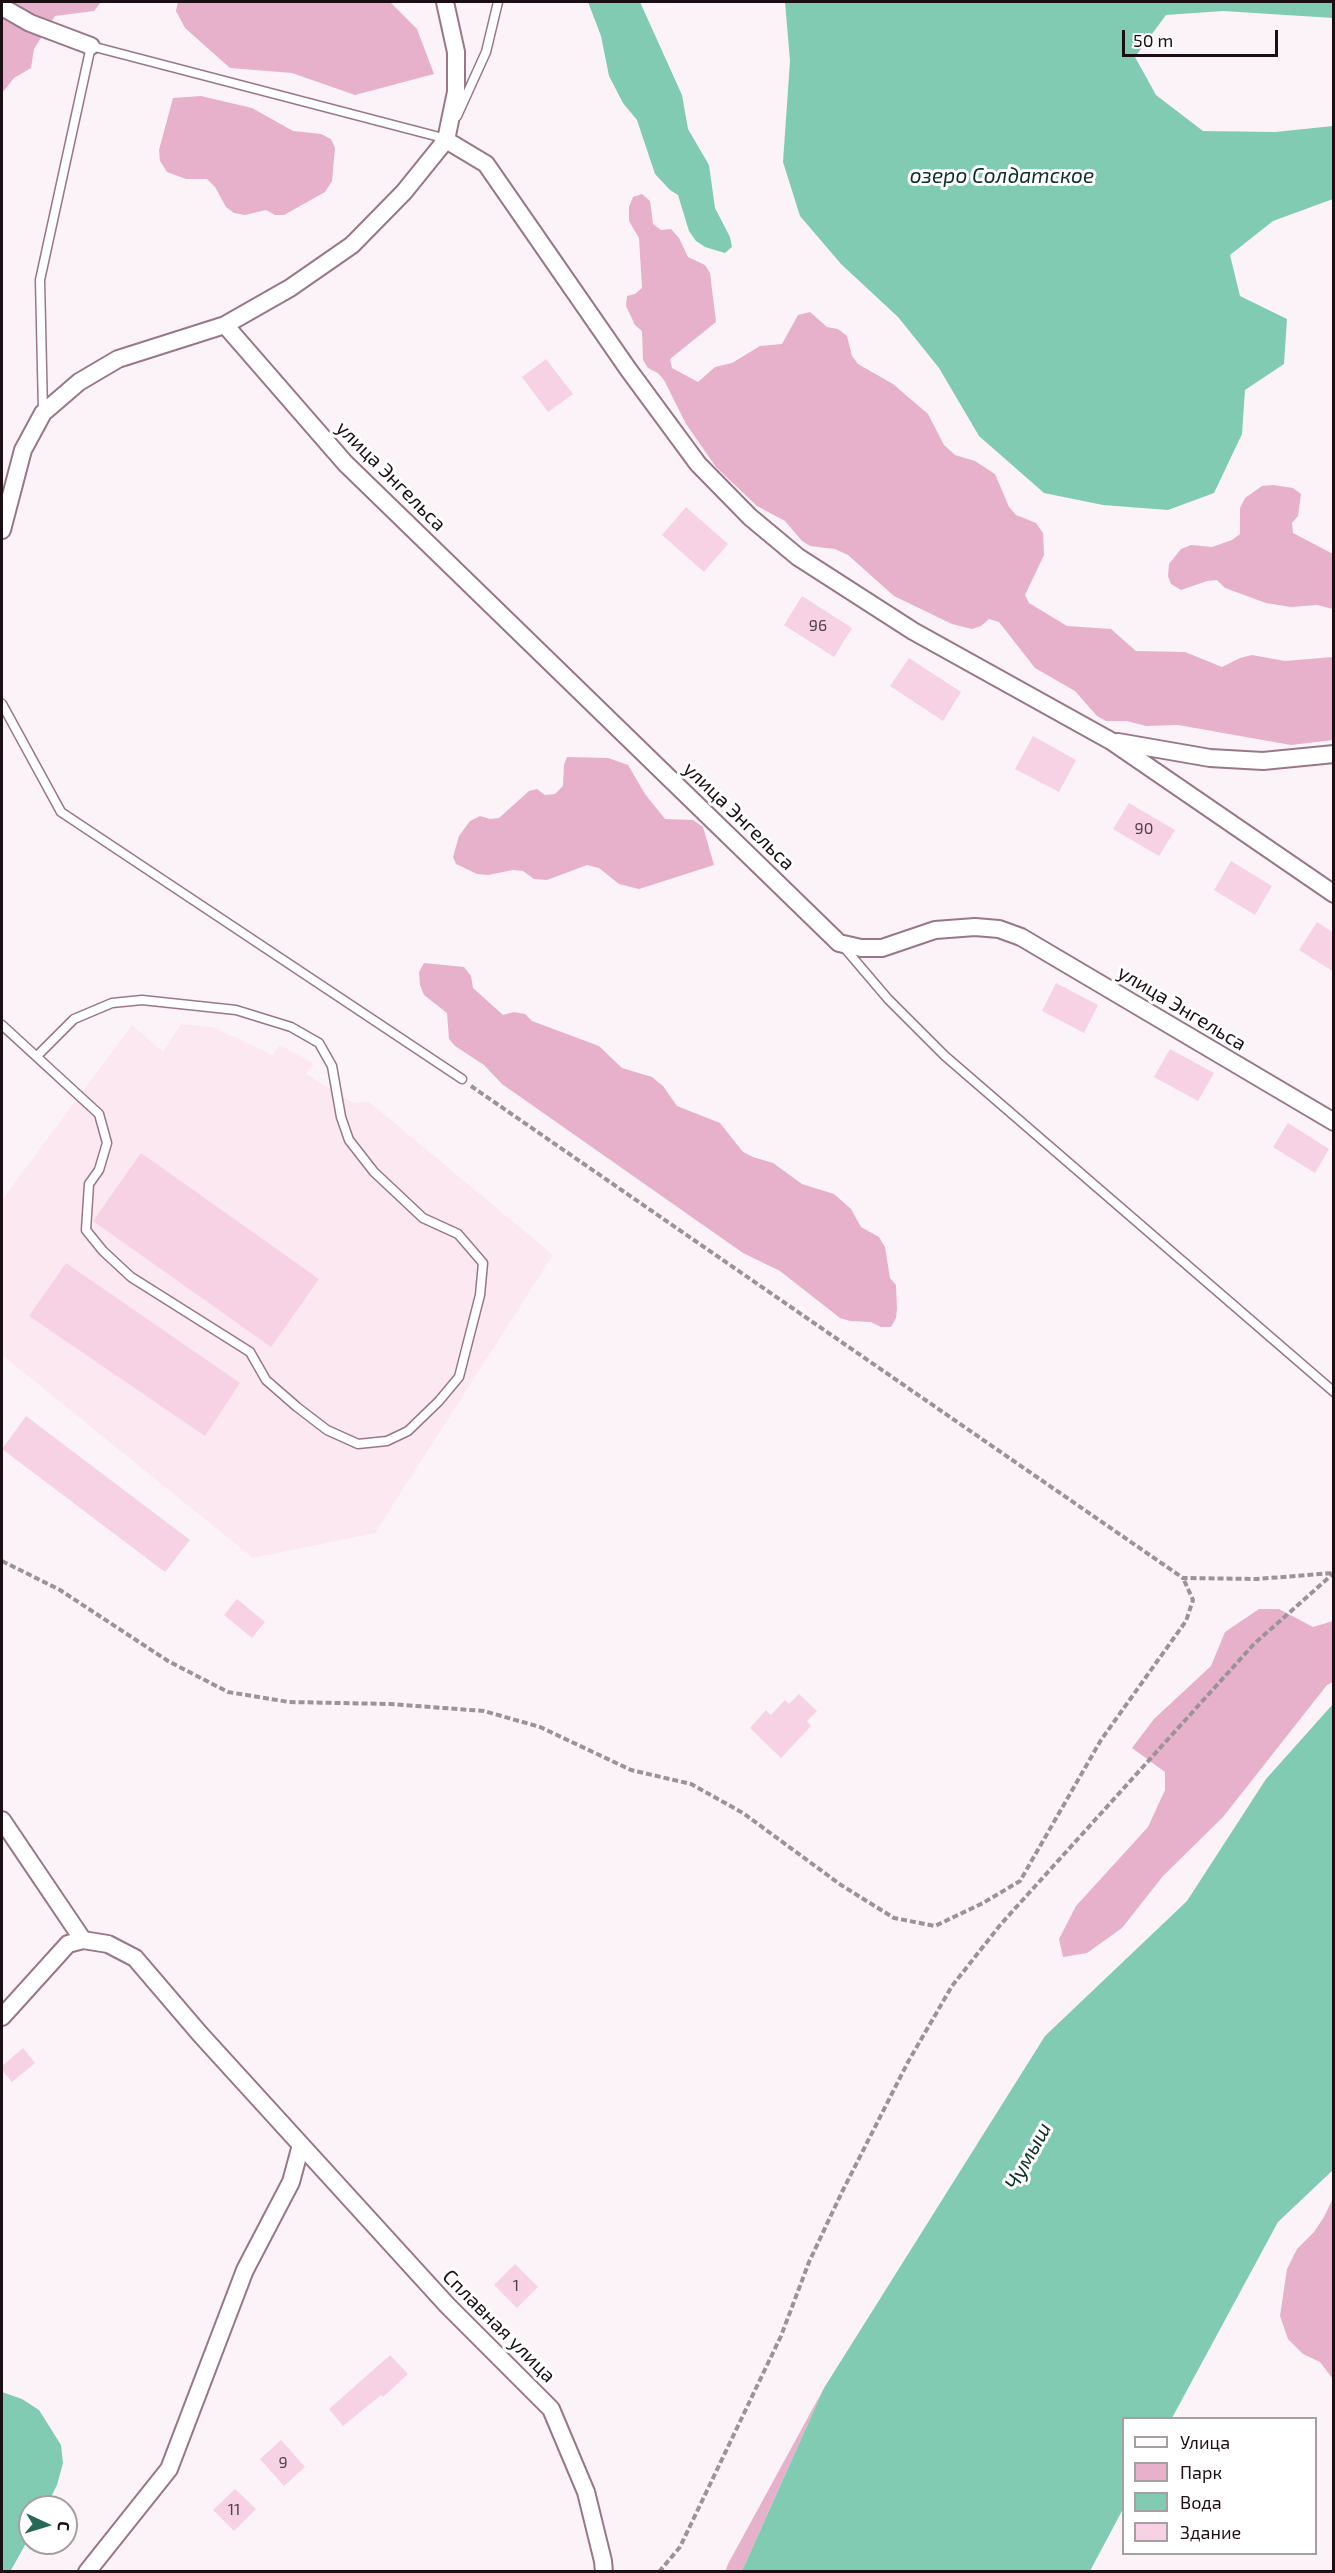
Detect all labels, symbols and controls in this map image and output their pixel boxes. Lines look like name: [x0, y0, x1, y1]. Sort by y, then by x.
scale bar: [1125, 18, 1281, 56]
text: 50 m: [1133, 29, 1173, 51]
water label: озеро Солдатское: [910, 163, 1094, 189]
street label: улица Энгельса: [331, 416, 451, 536]
house number: 96: [809, 616, 827, 636]
street label: улица Энгельса: [678, 757, 800, 875]
house number: 90: [1135, 819, 1153, 839]
street label: улица Энгельса: [1113, 960, 1251, 1056]
water label: Чумыш: [999, 2118, 1057, 2194]
street label: Сплавная улица: [437, 2264, 561, 2388]
house number: 1: [513, 2276, 519, 2296]
legend: [1122, 2417, 1317, 2555]
text: Улица: [1180, 2431, 1230, 2453]
house number: 9: [278, 2453, 288, 2473]
text: Парк: [1180, 2461, 1222, 2483]
text: Вода: [1180, 2491, 1222, 2513]
north arrow: [18, 2495, 78, 2555]
house number: 11: [228, 2500, 240, 2520]
text: С: [55, 2521, 74, 2532]
text: Здание: [1180, 2521, 1241, 2543]

